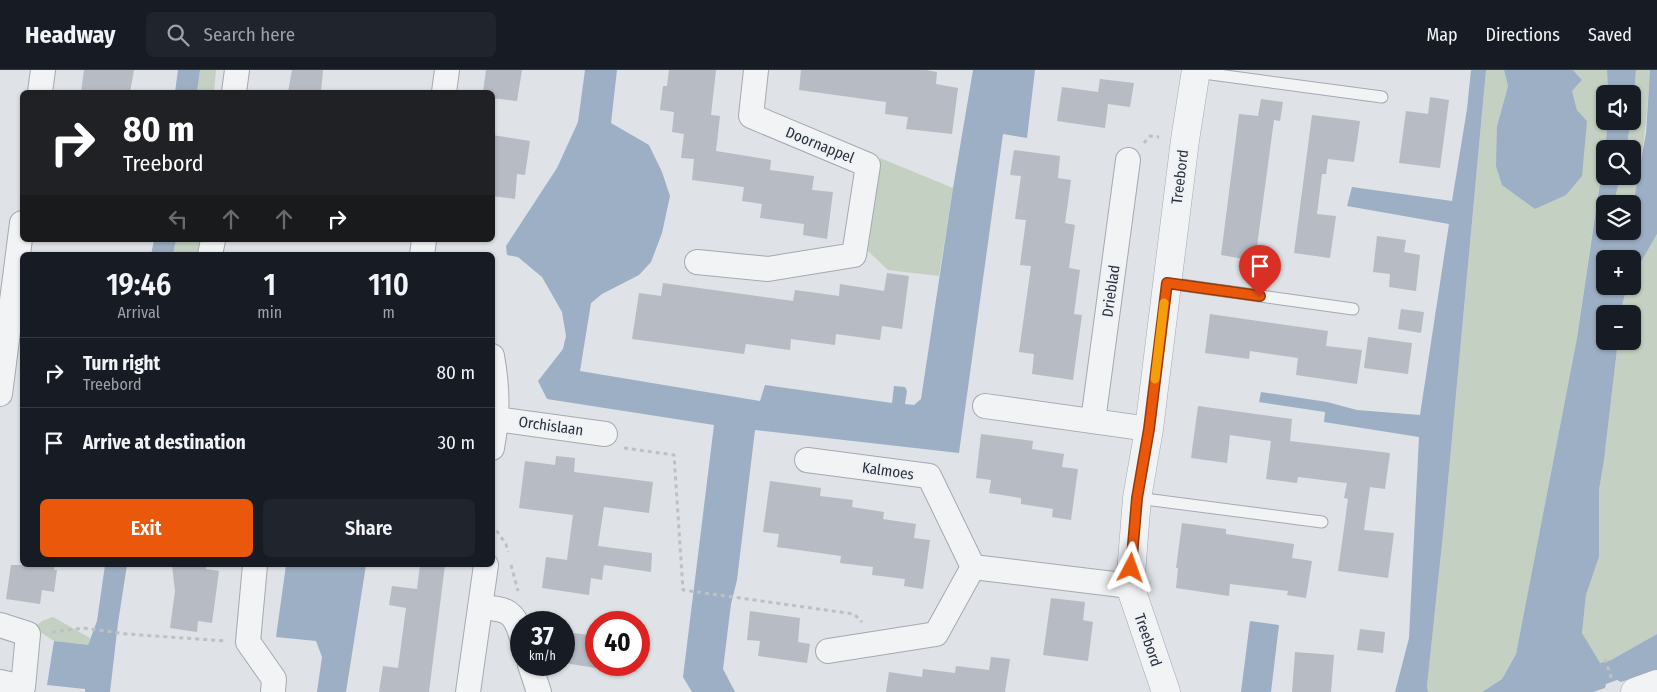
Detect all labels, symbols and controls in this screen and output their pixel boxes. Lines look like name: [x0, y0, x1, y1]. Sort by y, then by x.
search box: [146, 12, 496, 57]
text: Headway: [25, 21, 116, 49]
icon: search: [164, 21, 192, 49]
text: Search here: [204, 23, 295, 46]
text: Map: [1426, 24, 1458, 46]
text: Directions: [1486, 24, 1560, 46]
text: Saved: [1588, 24, 1632, 46]
map controls: [1596, 85, 1641, 350]
button: sound: [1596, 85, 1641, 130]
text: 80 m: [123, 108, 195, 150]
icon: right: [40, 110, 105, 175]
street label: Doornappel: [783, 123, 857, 167]
button: search: [1596, 140, 1641, 185]
street label: Treebord: [1168, 149, 1192, 205]
text: Treebord: [123, 150, 203, 177]
button: layers: [1596, 195, 1641, 240]
icon: left: [164, 205, 192, 233]
icon: ahead: [217, 205, 245, 233]
icon: ahead: [270, 205, 298, 233]
icon: right: [323, 205, 351, 233]
pin: [1239, 245, 1281, 296]
button: +: [1596, 250, 1641, 295]
icon: arrive: [1246, 252, 1274, 280]
street label: Drieblad: [1098, 264, 1124, 318]
text: 19:46: [106, 267, 171, 303]
text: 1: [263, 267, 276, 303]
text: 110: [368, 267, 409, 303]
text: Arrival: [117, 303, 160, 322]
text: min: [257, 303, 282, 322]
text: m: [382, 303, 395, 322]
button: −: [1596, 305, 1641, 350]
text: Turn right: [83, 352, 160, 375]
icon: right: [40, 359, 68, 387]
text: 80 m: [437, 361, 475, 384]
text: Treebord: [83, 375, 142, 394]
street label: Orchislaan: [517, 413, 585, 439]
icon: arrive: [40, 429, 68, 457]
text: Arrive at destination: [83, 431, 246, 454]
text: 30 m: [437, 431, 475, 454]
street label: Kalmoes: [861, 458, 915, 484]
button: Exit: [40, 499, 253, 557]
button: Share: [263, 499, 475, 557]
position arrow: [1104, 541, 1156, 593]
speed limit sign: 40: [585, 611, 650, 676]
street label: Treebord: [1131, 611, 1165, 669]
text: 37: [531, 622, 554, 652]
text: km/h: [529, 649, 556, 663]

